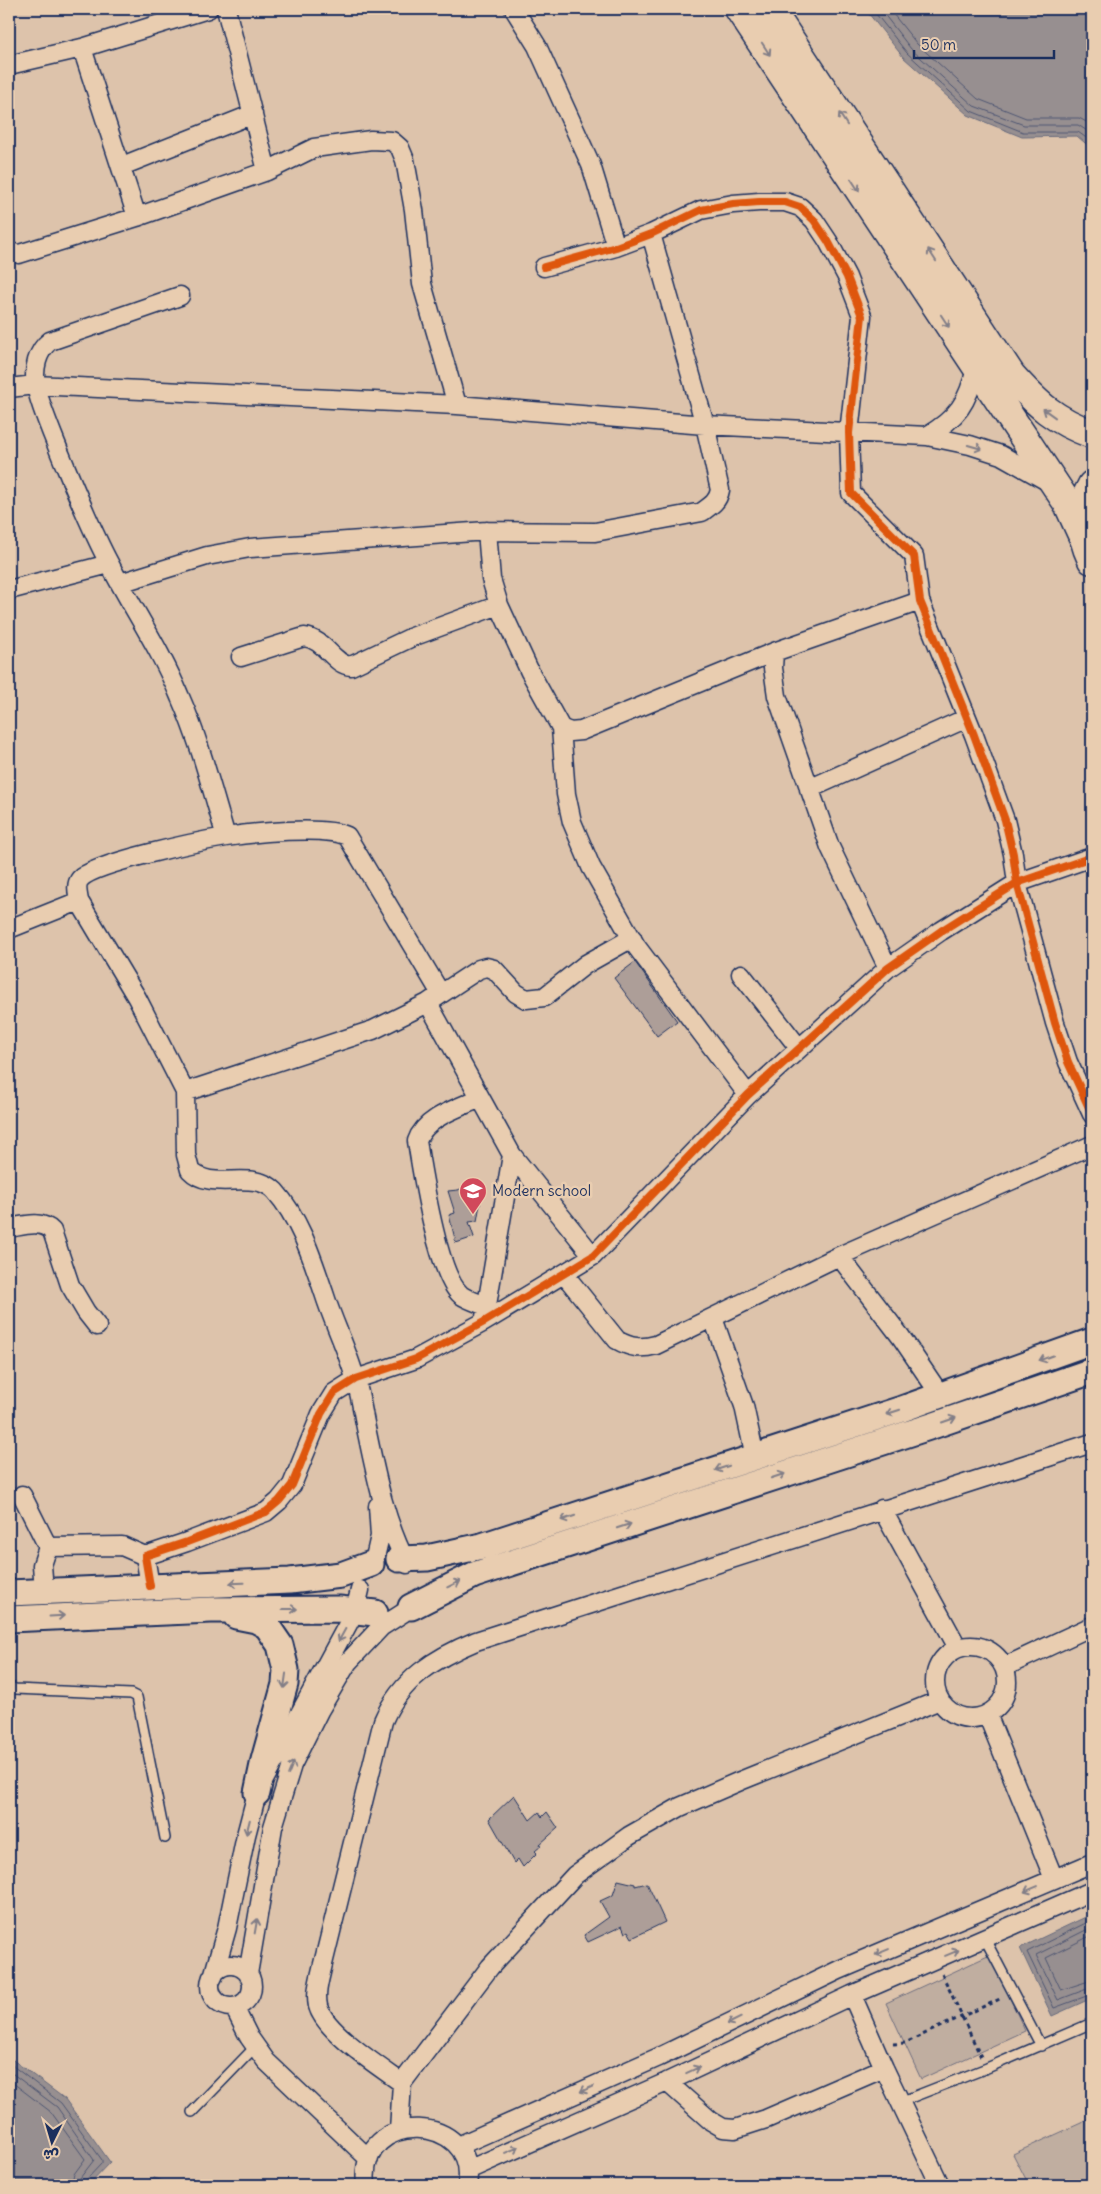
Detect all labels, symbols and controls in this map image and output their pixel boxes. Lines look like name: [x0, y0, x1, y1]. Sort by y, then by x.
scale bar: [914, 28, 1054, 60]
text: 50 m: [921, 35, 956, 54]
one-way arrow: [761, 42, 771, 56]
one-way arrow: [838, 112, 848, 126]
one-way arrow: [850, 178, 860, 192]
one-way arrow: [927, 248, 937, 262]
one-way arrow: [939, 314, 950, 328]
one-way arrow: [1042, 408, 1056, 418]
one-way arrow: [966, 442, 982, 452]
school or university icon: Modern school: [458, 1176, 488, 1215]
place label: Modern school: [492, 1181, 591, 1200]
one-way arrow: [1039, 1354, 1055, 1363]
one-way arrow: [886, 1408, 902, 1417]
one-way arrow: [941, 1415, 957, 1424]
one-way arrow: [715, 1463, 731, 1473]
one-way arrow: [770, 1470, 786, 1480]
one-way arrow: [560, 1514, 576, 1523]
one-way arrow: [615, 1521, 631, 1530]
one-way arrow: [229, 1579, 245, 1588]
one-way arrow: [446, 1579, 461, 1589]
one-way arrow: [281, 1605, 297, 1614]
one-way arrow: [49, 1612, 65, 1621]
one-way arrow: [337, 1627, 347, 1642]
one-way arrow: [280, 1673, 290, 1689]
one-way arrow: [287, 1761, 296, 1776]
one-way arrow: [243, 1819, 252, 1835]
one-way arrow: [1024, 1884, 1039, 1894]
one-way arrow: [251, 1918, 261, 1934]
one-way arrow: [944, 1947, 959, 1957]
one-way arrow: [875, 1948, 890, 1957]
one-way arrow: [727, 2016, 742, 2026]
one-way arrow: [685, 2065, 700, 2074]
one-way arrow: [580, 2085, 595, 2094]
north arrow: [28, 2116, 78, 2166]
text: ش: [42, 2145, 59, 2165]
one-way arrow: [504, 2145, 519, 2155]

